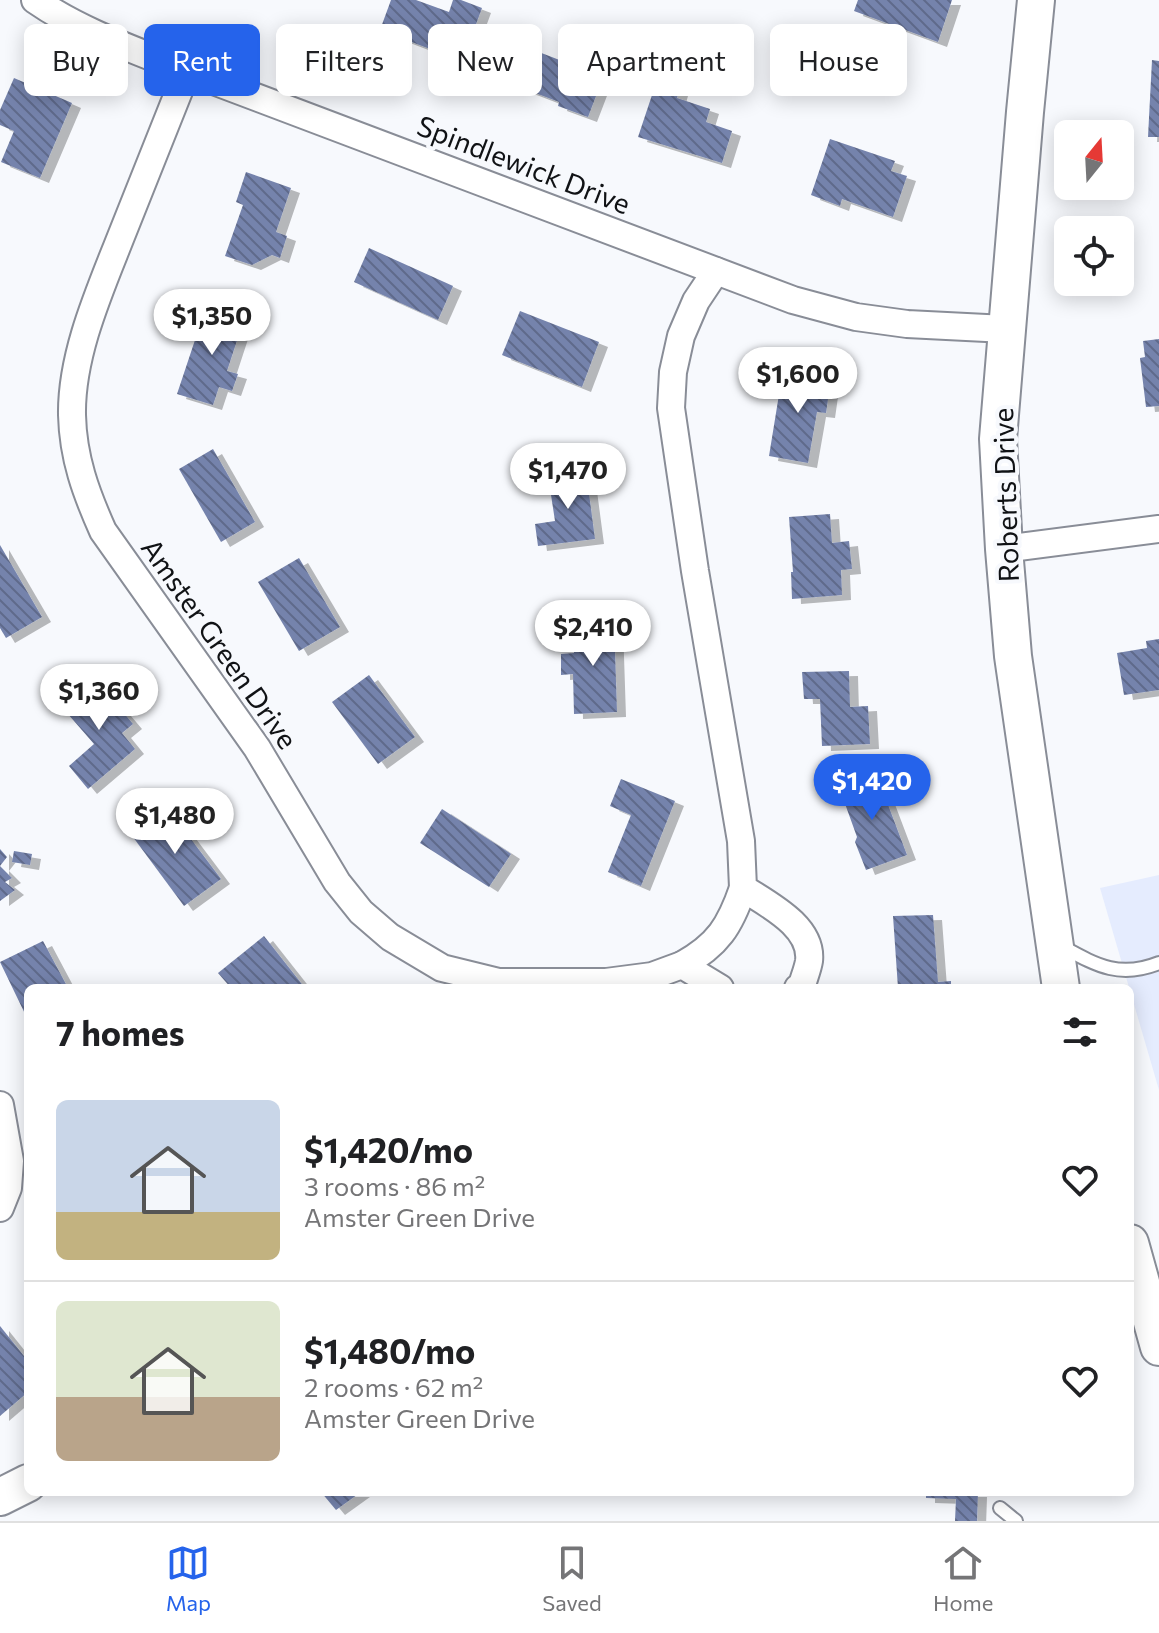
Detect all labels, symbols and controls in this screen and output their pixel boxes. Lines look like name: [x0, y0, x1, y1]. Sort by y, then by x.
chip: Buy: [24, 24, 128, 96]
chip: Rent: [144, 24, 260, 96]
chip: Filters: [276, 24, 412, 96]
chip: New: [428, 24, 542, 96]
chip: Apartment: [558, 24, 754, 96]
chip: House: [770, 24, 907, 96]
street label: Spindlewick Drive: [413, 108, 635, 220]
north arrow: [1054, 120, 1134, 200]
map controls: [1054, 120, 1134, 296]
button: locate: [1054, 216, 1134, 296]
pin: $1,350: [147, 289, 277, 357]
text: $1,350: [172, 299, 252, 330]
pin: $1,600: [733, 347, 863, 415]
text: $1,600: [756, 357, 840, 388]
street label: Roberts Drive: [985, 407, 1025, 583]
pin: $1,470: [503, 443, 633, 511]
text: $1,470: [528, 453, 608, 484]
street label: Amster Green Drive: [135, 531, 305, 755]
pin: $2,410: [528, 600, 658, 668]
text: $2,410: [553, 610, 633, 641]
pin: $1,360: [34, 664, 164, 732]
text: $1,360: [58, 674, 140, 705]
pin: $1,420: [807, 754, 937, 822]
text: $1,420: [832, 764, 912, 795]
pin: $1,480: [110, 788, 240, 856]
text: $1,480: [134, 798, 216, 829]
icon: filters: [1058, 1010, 1102, 1054]
text: 7 homes: [56, 1011, 185, 1053]
text: $1,420/mo: [304, 1128, 473, 1170]
icon: home: [120, 1132, 216, 1228]
icon: heart: [1058, 1158, 1102, 1202]
text: 3 rooms · 86 m²: [304, 1170, 485, 1201]
text: Amster Green Drive: [304, 1201, 535, 1232]
text: $1,480/mo: [304, 1329, 475, 1371]
icon: home: [120, 1333, 216, 1429]
icon: heart: [1058, 1359, 1102, 1403]
text: 2 rooms · 62 m²: [304, 1371, 483, 1402]
text: Amster Green Drive: [304, 1402, 535, 1433]
tab: Map: [166, 1541, 211, 1616]
tab: Saved: [542, 1541, 602, 1616]
tab: Home: [933, 1541, 993, 1616]

